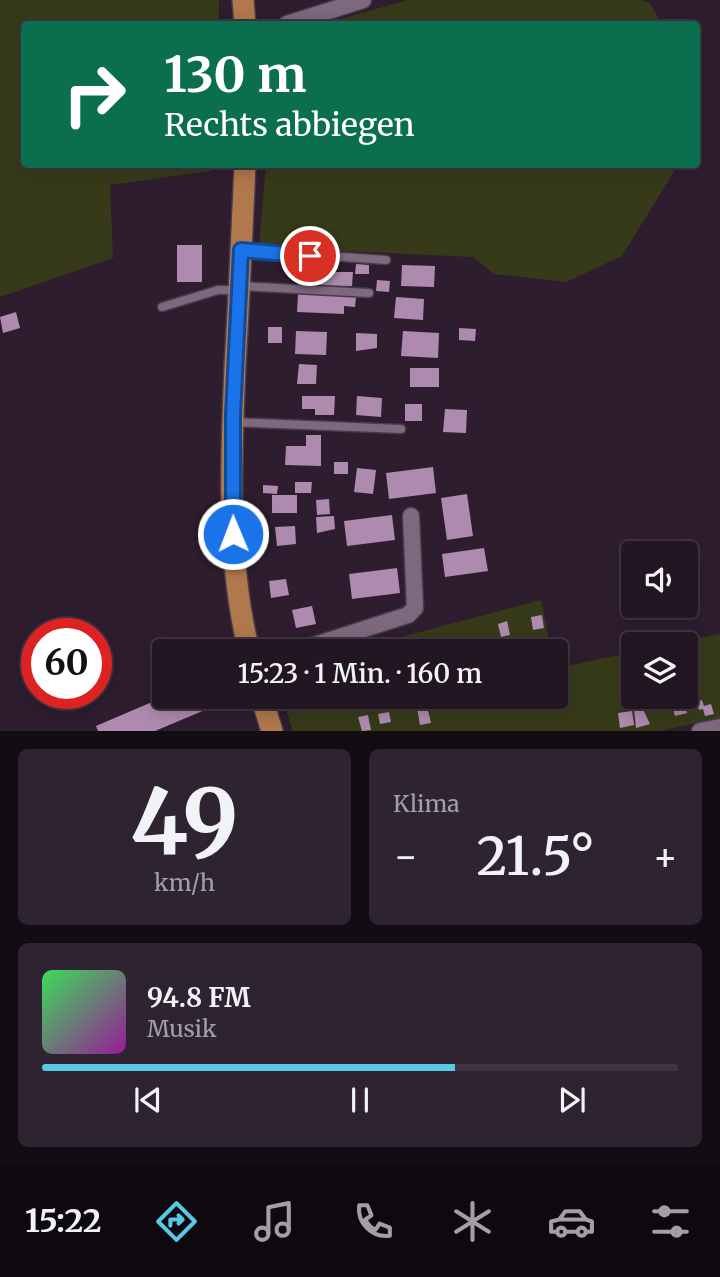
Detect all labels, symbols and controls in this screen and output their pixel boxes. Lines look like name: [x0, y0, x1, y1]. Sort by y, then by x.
text: 130 m: [164, 44, 307, 105]
icon: right: [49, 49, 140, 140]
text: Rechts abbiegen: [164, 105, 415, 145]
pin: [280, 226, 340, 286]
icon: arrive: [291, 237, 329, 275]
position arrow: [196, 497, 270, 571]
map controls: [621, 541, 698, 709]
button: sound: [621, 541, 698, 618]
speed limit sign: 60: [21, 618, 112, 709]
button: layers: [621, 632, 698, 709]
text: 15:23 · 1 Min. · 160 m: [238, 657, 482, 690]
text: 49: [130, 765, 239, 880]
text: Klima: [393, 789, 460, 818]
text: 21.5°: [476, 824, 595, 889]
text: −: [393, 833, 418, 880]
text: +: [653, 833, 678, 880]
text: km/h: [154, 868, 215, 897]
text: 94.8 FM: [147, 981, 251, 1014]
text: Musik: [147, 1014, 217, 1043]
icon: previous: [129, 1081, 167, 1119]
icon: pause: [341, 1081, 379, 1119]
icon: next: [553, 1081, 591, 1119]
icon: directions: [152, 1197, 201, 1246]
icon: music: [250, 1197, 299, 1246]
icon: phone: [349, 1197, 398, 1246]
icon: climate: [448, 1197, 497, 1246]
icon: car: [547, 1197, 596, 1246]
icon: filters: [646, 1197, 695, 1246]
text: 15:22: [25, 1201, 102, 1241]

